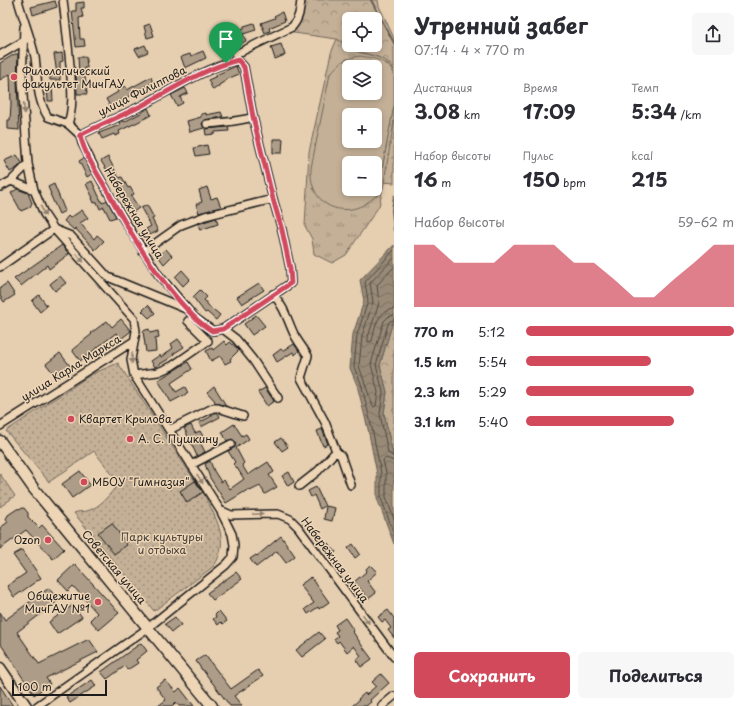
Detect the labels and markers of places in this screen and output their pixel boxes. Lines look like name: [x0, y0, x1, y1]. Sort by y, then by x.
pin: [209, 22, 243, 63]
place label: Филологический факультет МичГАУ: [22, 62, 125, 92]
marker: Филологический факультет МичГАУ: [9, 72, 19, 82]
place label: Квартет Крылова: [79, 410, 172, 427]
marker: Квартет Крылова: [66, 414, 76, 424]
place label: А. С. Пушкину: [138, 430, 219, 447]
marker: А. С. Пушкину: [125, 434, 135, 444]
place label: МБОУ "Гимназия": [92, 473, 190, 490]
marker: МБОУ "Гимназия": [79, 477, 89, 487]
place label: Ozon: [14, 531, 40, 548]
marker: Ozon: [43, 535, 53, 545]
place label: Общежитие МичГАУ №1: [25, 587, 90, 617]
marker: Общежитие МичГАУ №1: [93, 597, 103, 607]

